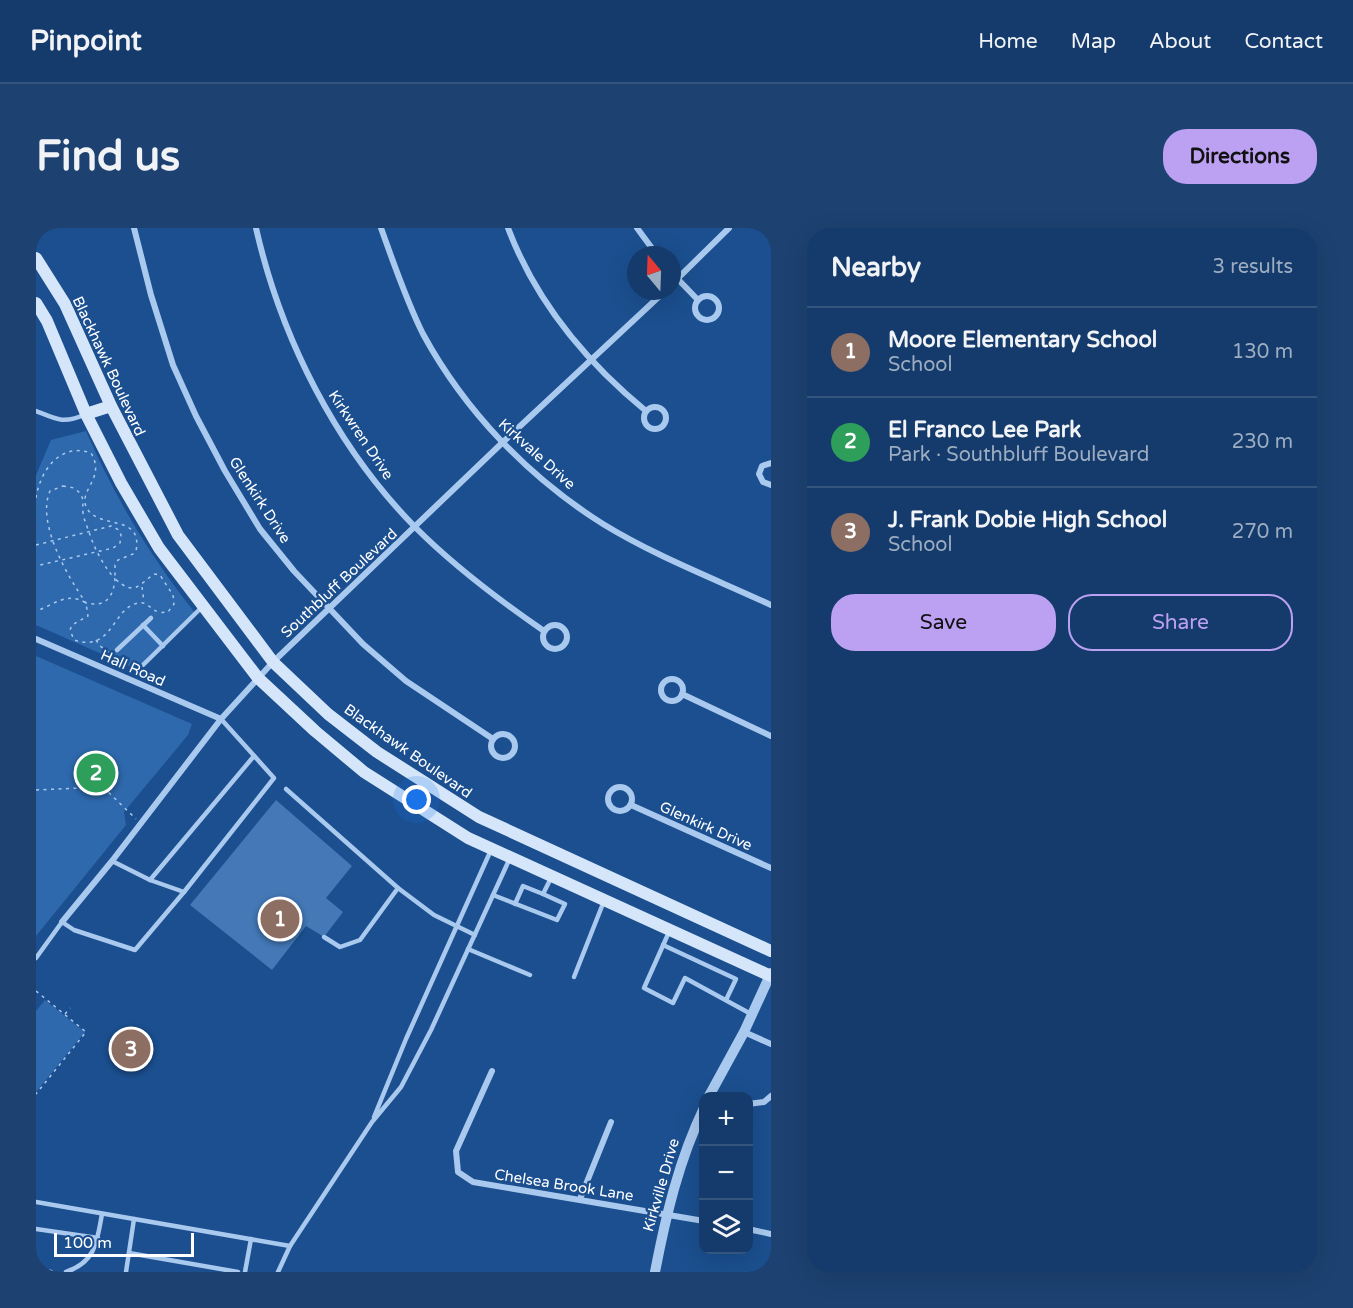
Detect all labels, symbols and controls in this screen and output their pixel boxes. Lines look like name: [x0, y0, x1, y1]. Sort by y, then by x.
text: Pinpoint: [30, 24, 142, 58]
text: Home: [978, 29, 1038, 54]
text: Map: [1071, 29, 1116, 54]
text: About: [1149, 29, 1211, 54]
text: Contact: [1244, 29, 1323, 54]
button: Directions: [1163, 129, 1317, 184]
text: Find us: [36, 131, 180, 182]
north arrow: [627, 246, 681, 300]
text: Nearby: [831, 252, 921, 283]
text: 3 results: [1213, 255, 1293, 279]
street label: Blackhawk Boulevard: [69, 293, 149, 439]
text: Moore Elementary School: [888, 327, 1157, 353]
text: 1: [844, 340, 857, 364]
text: 130 m: [1232, 340, 1293, 364]
text: School: [888, 353, 952, 377]
street label: Kirkwren Drive: [325, 387, 397, 483]
street label: Kirkvale Drive: [495, 415, 579, 493]
text: El Franco Lee Park: [888, 417, 1081, 443]
text: 2: [844, 430, 857, 454]
text: 230 m: [1232, 430, 1293, 454]
text: Park · Southbluff Boulevard: [888, 443, 1149, 467]
street label: Glenkirk Drive: [225, 453, 295, 547]
text: J. Frank Dobie High School: [888, 507, 1167, 533]
text: 3: [844, 520, 857, 544]
text: 270 m: [1232, 520, 1293, 544]
street label: Southbluff Boulevard: [277, 525, 401, 641]
text: School: [888, 533, 952, 557]
button: Save: [831, 594, 1056, 651]
button: Share: [1068, 594, 1293, 651]
street label: Hall Road: [98, 646, 168, 690]
street label: Blackhawk Boulevard: [341, 700, 475, 802]
pin: 2: [76, 750, 116, 796]
your location: [402, 785, 431, 814]
street label: Glenkirk Drive: [657, 798, 755, 854]
pin: 1: [260, 896, 300, 942]
pin: 3: [112, 1026, 151, 1072]
map controls: [699, 1092, 753, 1254]
button: +: [699, 1092, 753, 1146]
street label: Kirkville Drive: [639, 1136, 683, 1234]
button: −: [699, 1146, 753, 1200]
street label: Chelsea Brook Lane: [493, 1165, 635, 1205]
button: layers: [699, 1200, 753, 1254]
scale bar: [54, 1230, 194, 1258]
text: 100 m: [63, 1233, 112, 1253]

